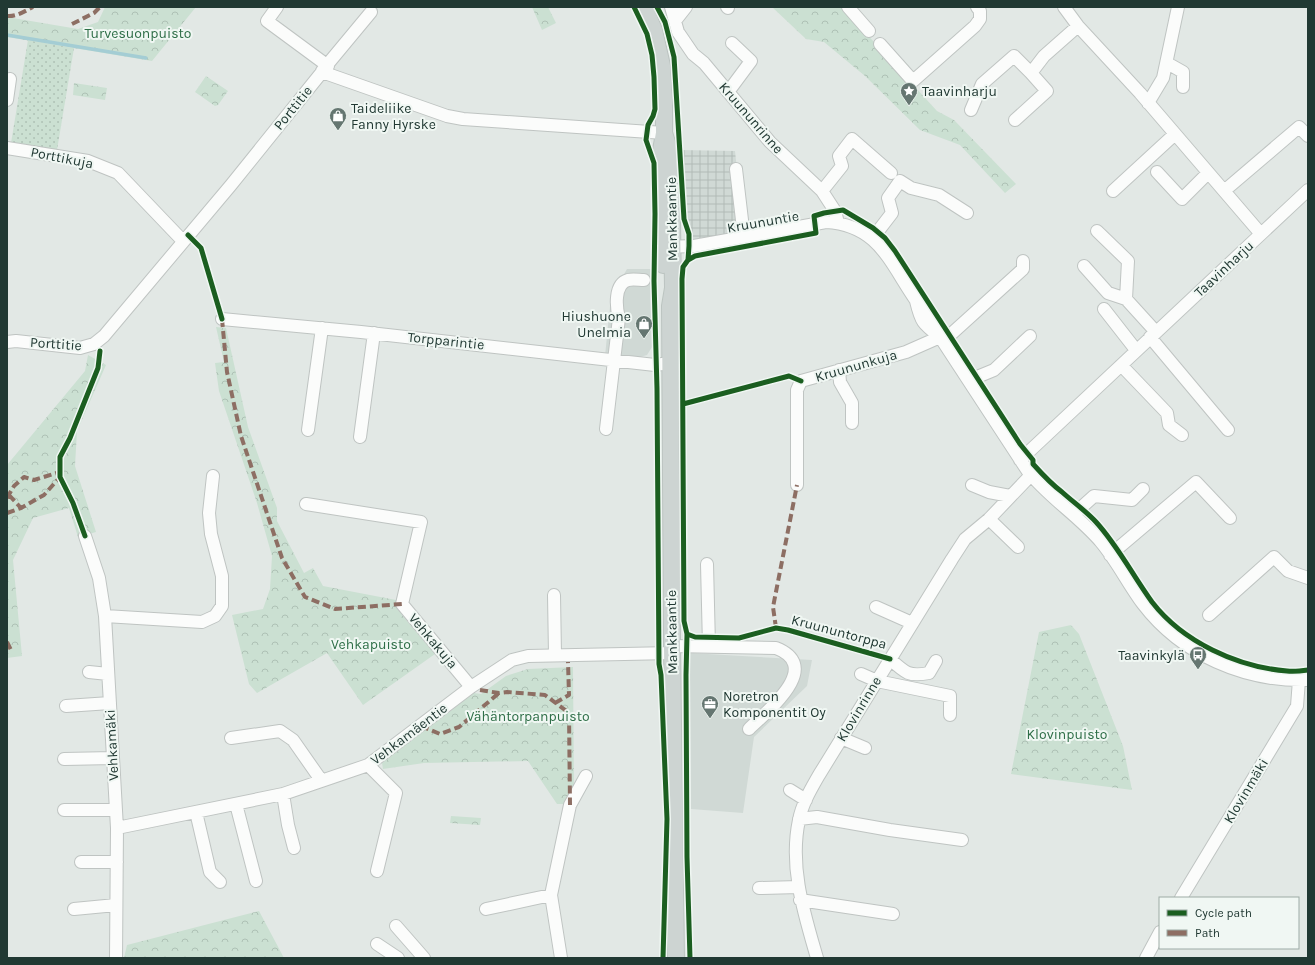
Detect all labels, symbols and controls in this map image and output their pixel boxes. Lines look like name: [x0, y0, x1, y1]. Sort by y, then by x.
park label: Turvesuonpuisto: [85, 25, 191, 42]
street label: Kruununrinne: [715, 79, 787, 157]
place icon: Taavinharju: [899, 81, 919, 106]
street label: Porttitie: [270, 83, 316, 133]
place label: Taavinharju: [922, 83, 997, 100]
place label: Taideliike Fanny Hyrske: [351, 100, 436, 133]
shop icon: Taideliike Fanny Hyrske: [328, 106, 348, 131]
street label: Porttikuja: [29, 144, 95, 172]
street label: Mankkaantie: [663, 177, 681, 261]
street label: Kruununtie: [726, 207, 800, 237]
street label: Taavinharju: [1191, 237, 1257, 301]
place label: Hiushuone Unelmia: [561, 308, 631, 341]
shop icon: Hiushuone Unelmia: [634, 314, 654, 339]
street label: Torpparintie: [407, 329, 485, 353]
street label: Porttitie: [30, 334, 82, 354]
street label: Kruununkuja: [813, 346, 899, 386]
street label: Mankkaantie: [663, 590, 681, 674]
street label: Vehkakuja: [405, 610, 461, 672]
street label: Kruununtorppa: [789, 611, 889, 653]
park label: Vehkapuisto: [331, 636, 411, 653]
bus stop icon: Taavinkylä: [1188, 645, 1208, 670]
place label: Taavinkylä: [1118, 647, 1185, 664]
street label: Klovinrinne: [833, 673, 885, 745]
place label: Noretron Komponentit Oy: [723, 688, 826, 721]
office icon: Noretron Komponentit Oy: [700, 694, 720, 719]
street label: Vehkamäentie: [367, 700, 451, 768]
park label: Vähäntorpanpuisto: [466, 708, 590, 725]
street label: Vehkamäki: [102, 709, 122, 781]
park label: Klovinpuisto: [1027, 726, 1107, 743]
street label: Klovinmäki: [1220, 756, 1272, 826]
legend: [1159, 897, 1299, 949]
text: Cycle path: [1195, 906, 1252, 920]
text: Path: [1195, 926, 1220, 940]

